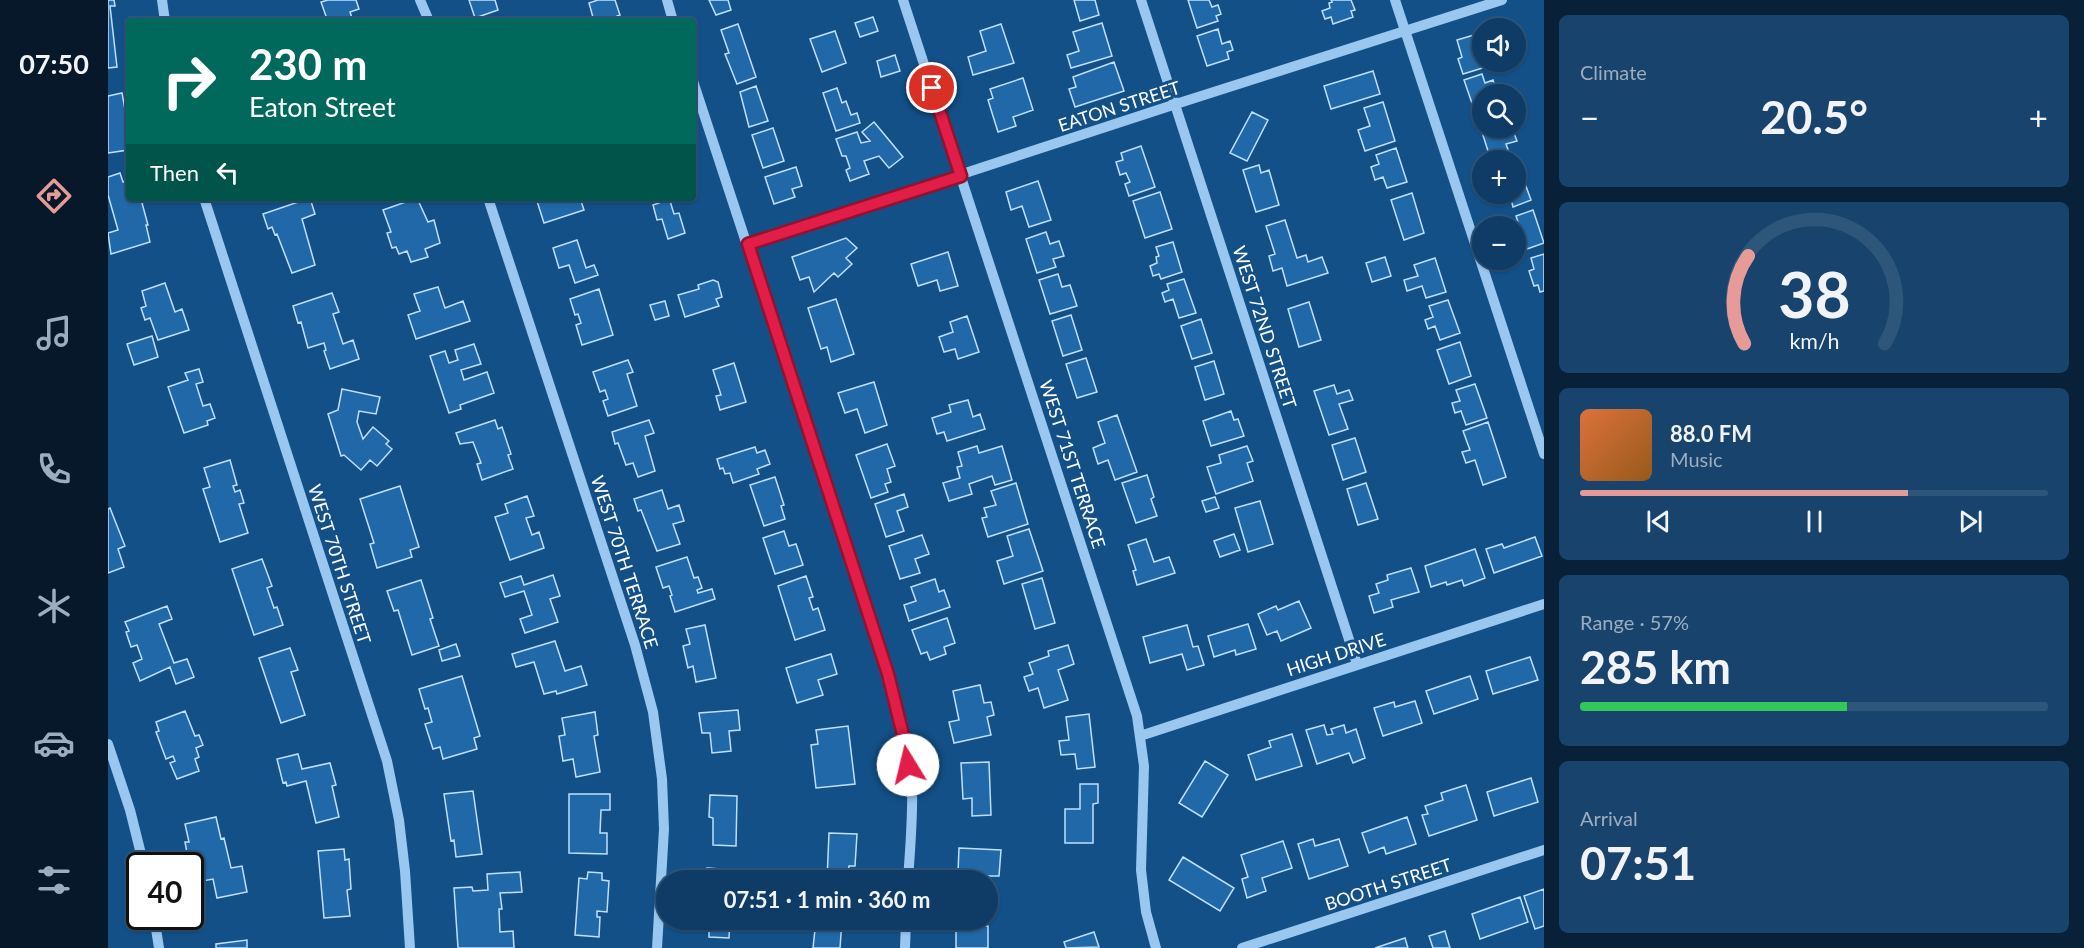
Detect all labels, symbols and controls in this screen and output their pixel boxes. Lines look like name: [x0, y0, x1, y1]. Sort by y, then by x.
map controls: [1472, 18, 1526, 270]
button: sound: [1472, 18, 1526, 72]
text: 230 m: [249, 39, 367, 89]
icon: right: [150, 42, 228, 120]
text: 07:50: [19, 47, 89, 80]
text: Climate: [1580, 60, 1647, 84]
pin: [906, 62, 957, 113]
icon: arrive: [915, 71, 948, 104]
street label: EATON STREET: [1055, 76, 1183, 136]
button: search: [1472, 84, 1526, 138]
text: Eaton Street: [249, 90, 396, 123]
text: 20.5°: [1760, 90, 1868, 144]
text: −: [1580, 97, 1599, 137]
text: +: [2029, 97, 2048, 137]
button: +: [1472, 150, 1526, 204]
icon: left: [211, 156, 244, 189]
text: Then: [150, 159, 199, 186]
icon: directions: [33, 175, 75, 217]
button: −: [1472, 216, 1526, 270]
street label: WEST 72ND STREET: [1228, 243, 1302, 411]
text: 38: [1778, 257, 1850, 332]
icon: music: [33, 312, 75, 354]
text: km/h: [1789, 329, 1839, 355]
street label: WEST 71ST TERRACE: [1035, 377, 1111, 551]
text: 88.0 FM: [1670, 420, 1752, 447]
text: Music: [1670, 447, 1723, 471]
icon: phone: [33, 448, 75, 490]
street label: WEST 70TH TERRACE: [587, 473, 663, 651]
street label: WEST 70TH STREET: [304, 481, 376, 647]
icon: previous: [1642, 505, 1675, 538]
icon: pause: [1798, 505, 1831, 538]
icon: next: [1954, 505, 1987, 538]
icon: climate: [33, 585, 75, 627]
text: Range · 57%: [1580, 610, 1689, 634]
street label: HIGH DRIVE: [1284, 628, 1388, 680]
text: 285 km: [1580, 640, 1731, 694]
icon: car: [33, 722, 75, 764]
position arrow: [876, 733, 940, 797]
text: Arrival: [1580, 806, 1638, 830]
text: 07:51: [1580, 836, 1696, 890]
speed limit sign: 40: [126, 852, 204, 930]
street label: BOOTH STREET: [1322, 853, 1454, 915]
icon: filters: [33, 859, 75, 901]
text: 07:51 · 1 min · 360 m: [724, 886, 930, 913]

